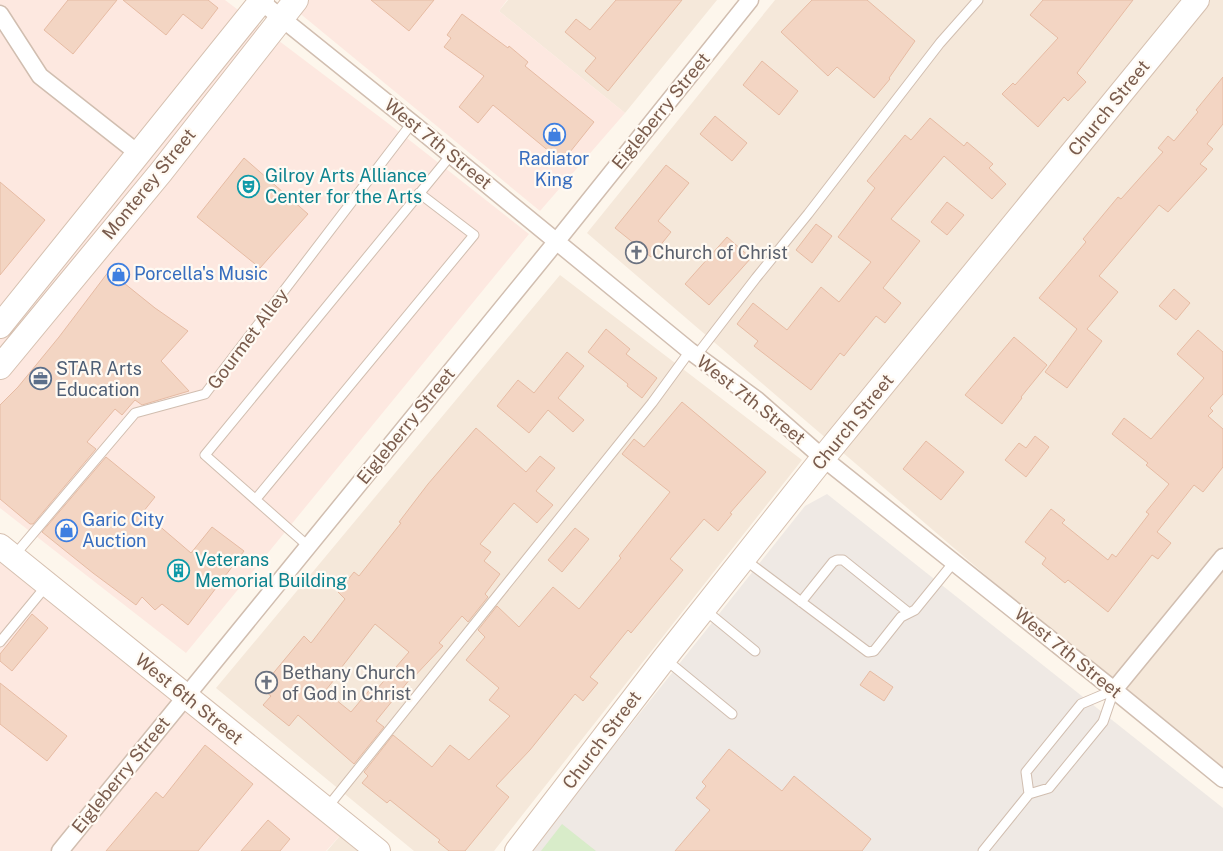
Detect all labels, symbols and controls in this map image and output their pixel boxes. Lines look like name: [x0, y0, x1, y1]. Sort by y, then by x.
street label: Eigleberry Street: [607, 48, 714, 173]
street label: Church Street: [1064, 56, 1154, 160]
street label: West 7th Street: [380, 94, 496, 193]
shop icon: Radiator King: [542, 122, 566, 146]
street label: Monterey Street: [98, 124, 200, 243]
place label: Radiator King: [519, 148, 589, 190]
place label: Gilroy Arts Alliance Center for the Arts: [265, 165, 427, 207]
theatre icon: Gilroy Arts Alliance Center for the Arts: [237, 174, 261, 198]
church icon: Church of Christ: [624, 241, 648, 265]
place label: Church of Christ: [652, 242, 788, 263]
shop icon: Porcella's Music: [106, 262, 130, 286]
place label: Porcella's Music: [134, 263, 268, 284]
street label: Gourmet Alley: [203, 284, 292, 393]
street label: West 7th Street: [693, 351, 810, 448]
place label: STAR Arts Education: [56, 358, 142, 400]
street label: Eigleberry Street: [352, 363, 459, 488]
office icon: STAR Arts Education: [28, 367, 52, 391]
street label: Church Street: [808, 370, 898, 474]
place label: Garic City Auction: [82, 509, 165, 551]
shop icon: Garic City Auction: [54, 518, 78, 542]
place label: Veterans Memorial Building: [195, 549, 347, 591]
building icon: Veterans Memorial Building: [167, 558, 191, 582]
street label: West 7th Street: [1010, 603, 1126, 702]
street label: West 6th Street: [131, 649, 247, 748]
place label: Bethany Church of God in Christ: [282, 662, 416, 704]
church icon: Bethany Church of God in Christ: [254, 671, 278, 695]
street label: Church Street: [558, 687, 645, 793]
street label: Eigleberry Street: [67, 712, 174, 837]

